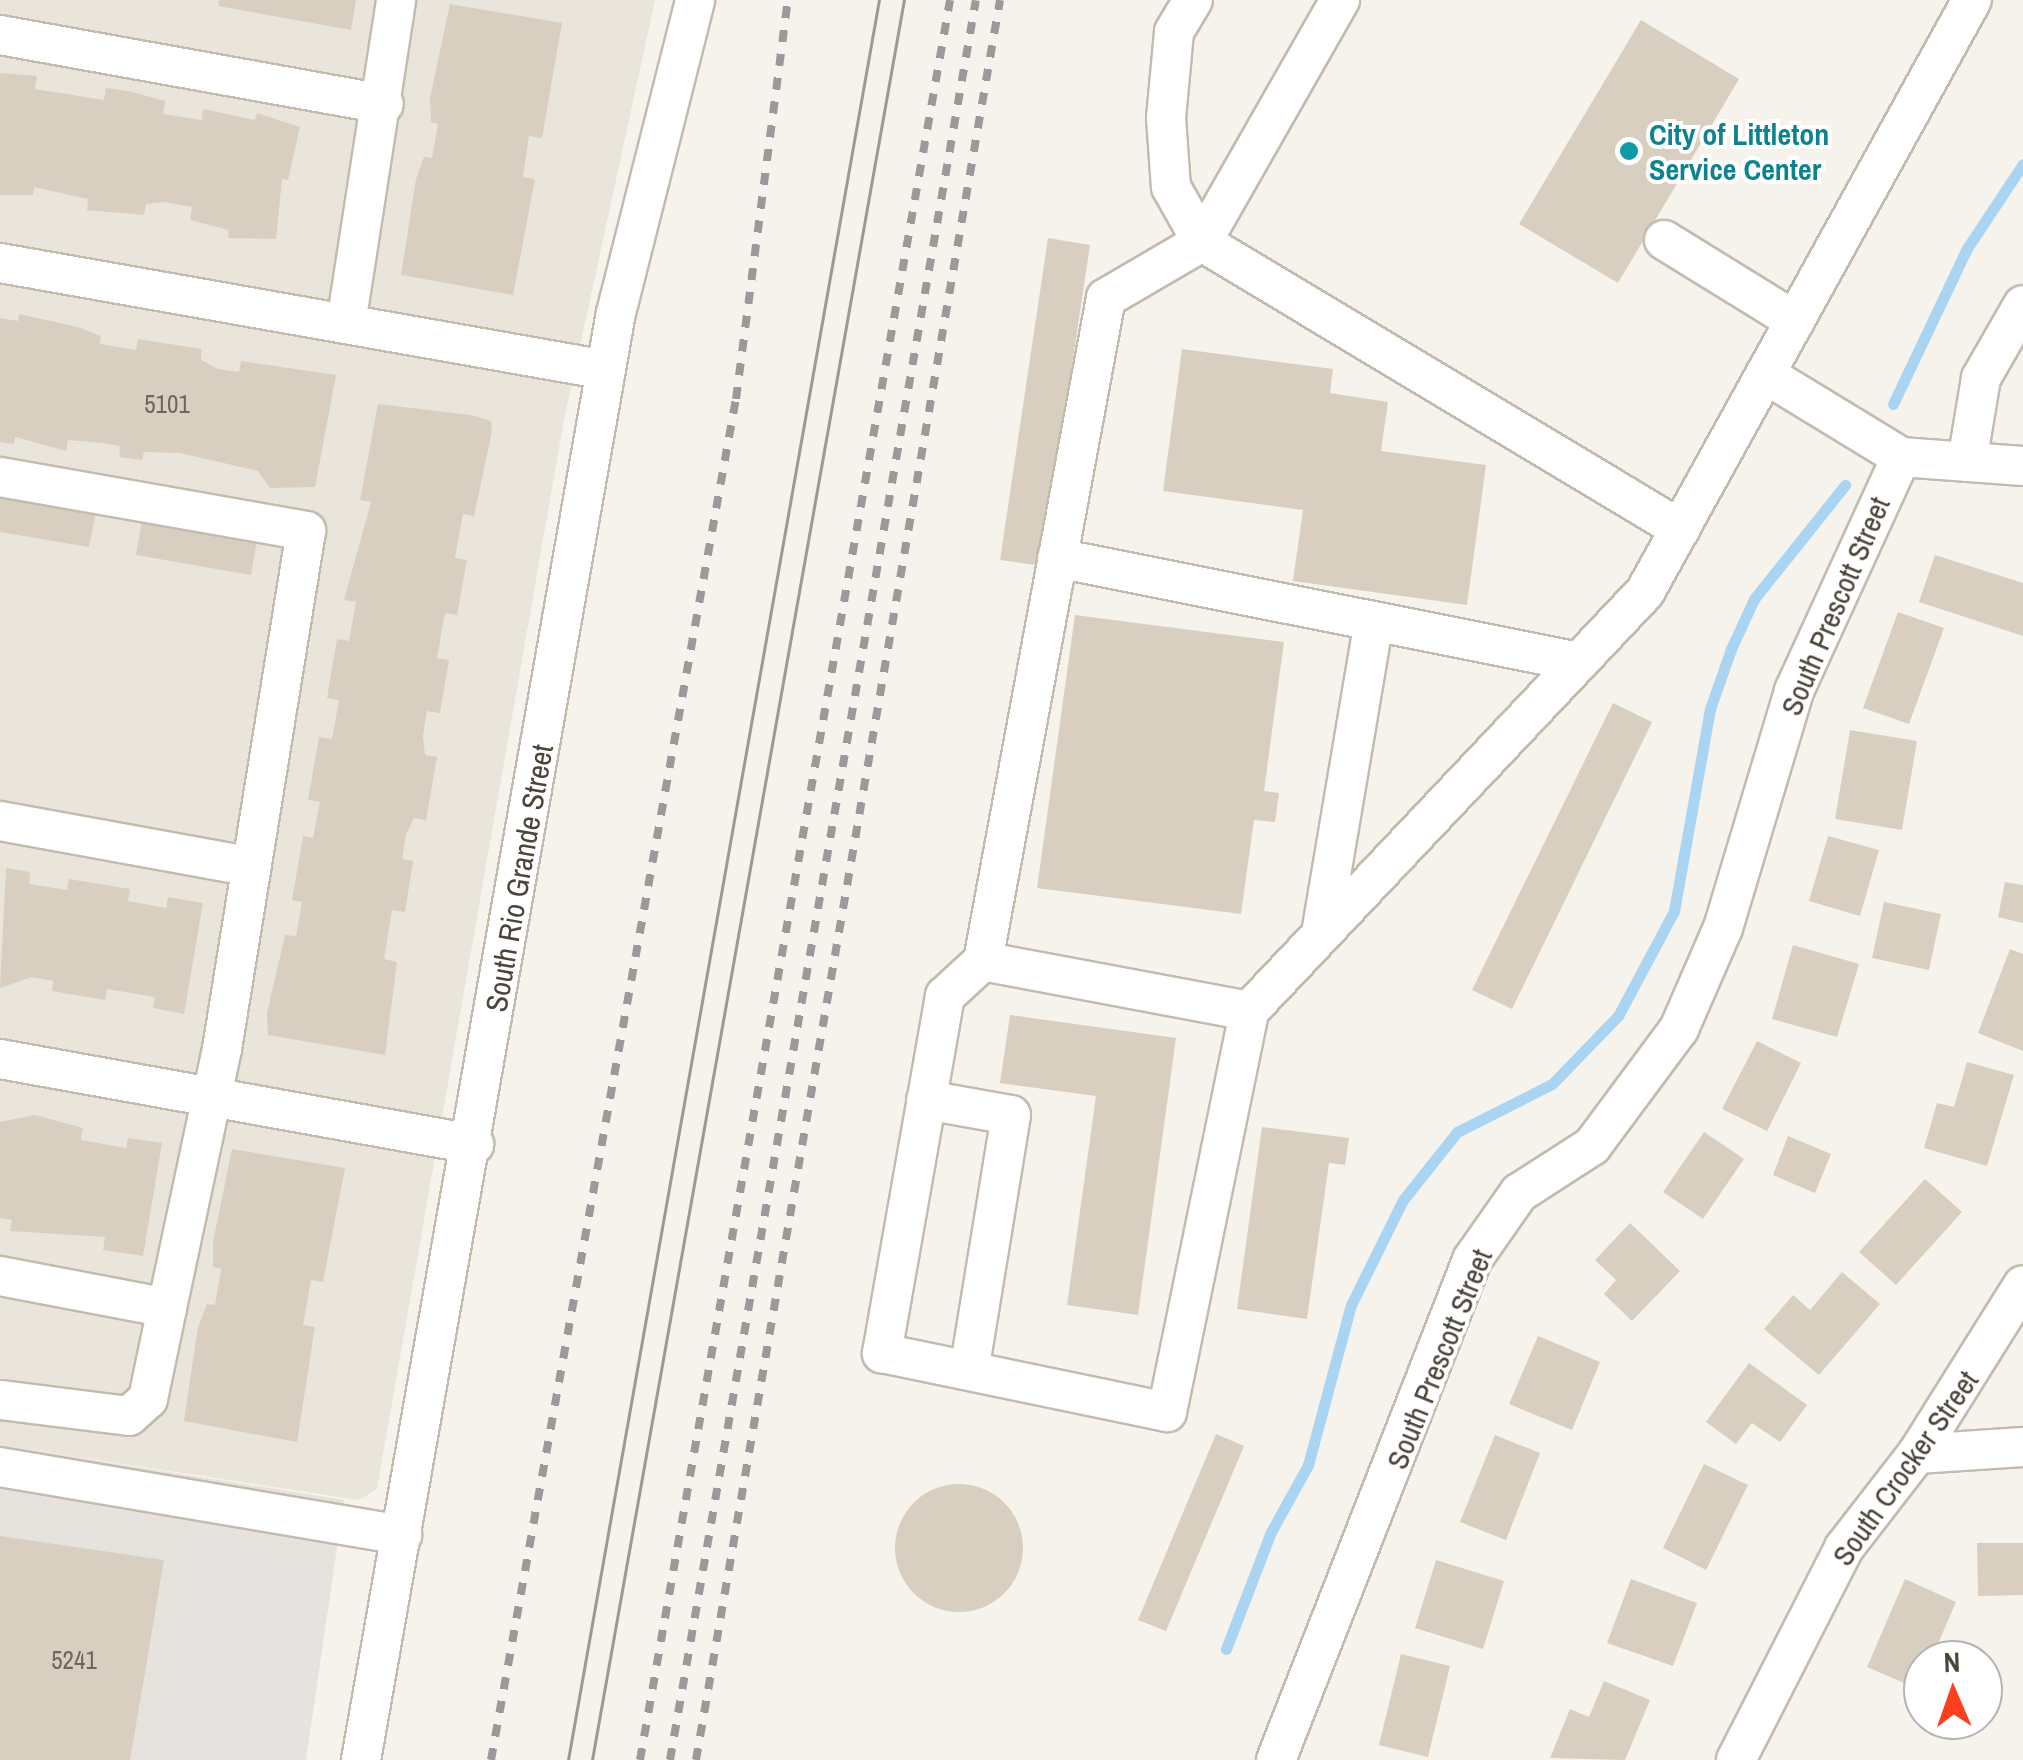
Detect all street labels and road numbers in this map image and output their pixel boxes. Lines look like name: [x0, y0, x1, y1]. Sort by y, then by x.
street label: South Prescott Street: [1773, 491, 1897, 721]
street label: South Rio Grande Street: [478, 742, 560, 1014]
street label: South Prescott Street: [1379, 1244, 1499, 1474]
street label: South Crocker Street: [1824, 1364, 1986, 1572]

